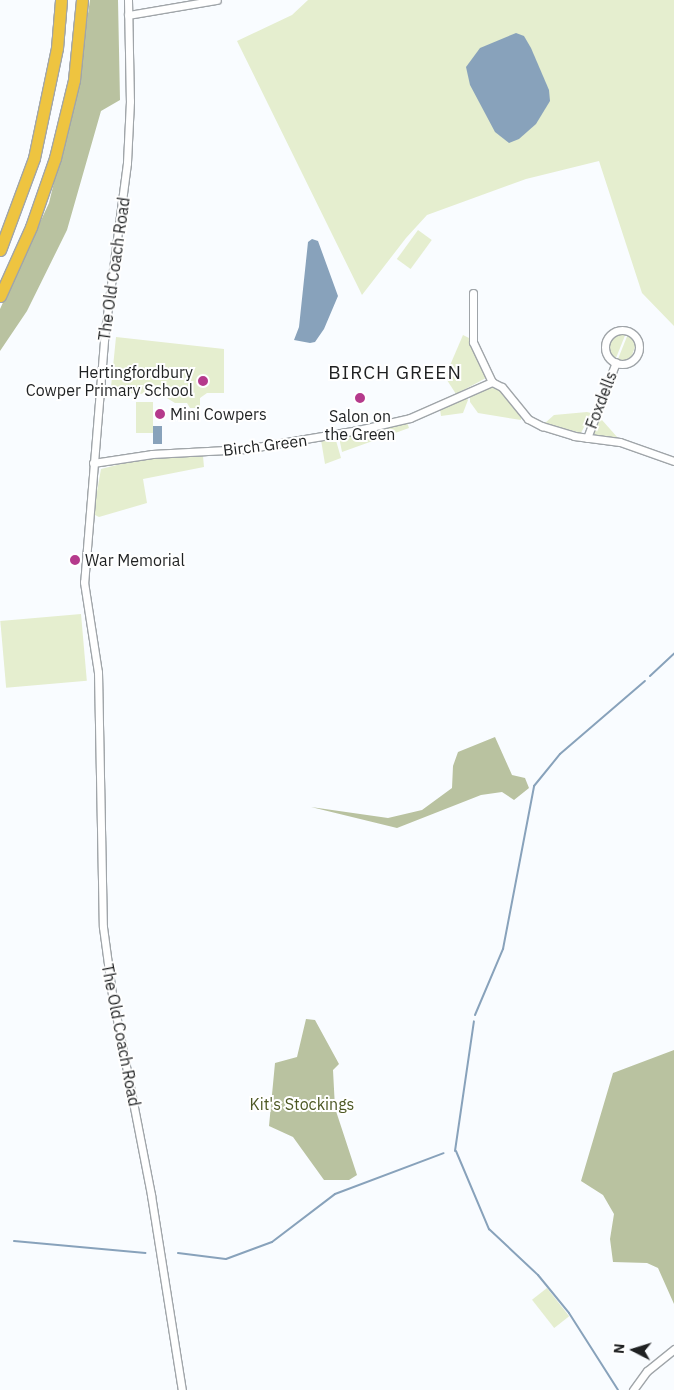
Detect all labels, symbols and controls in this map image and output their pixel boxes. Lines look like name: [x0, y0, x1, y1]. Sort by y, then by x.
street label: The Old Coach Road: [94, 196, 134, 342]
place label: Hertingfordbury Cowper Primary School: [26, 362, 193, 400]
district label: BIRCH GREEN: [327, 362, 463, 384]
street label: Foxdells: [581, 369, 621, 431]
marker: Hertingfordbury Cowper Primary School: [197, 375, 209, 387]
marker: Salon on the Green: [354, 392, 366, 404]
place label: Mini Cowpers: [170, 404, 267, 424]
place label: Salon on the Green: [325, 406, 395, 444]
marker: Mini Cowpers: [154, 408, 166, 420]
street label: Birch Green: [222, 430, 308, 460]
place label: War Memorial: [85, 550, 185, 570]
marker: War Memorial: [69, 554, 81, 566]
street label: The Old Coach Road: [98, 962, 144, 1108]
park label: Kit's Stockings: [250, 1094, 354, 1114]
north arrow: [609, 1325, 659, 1375]
text: N: [610, 1343, 628, 1355]

